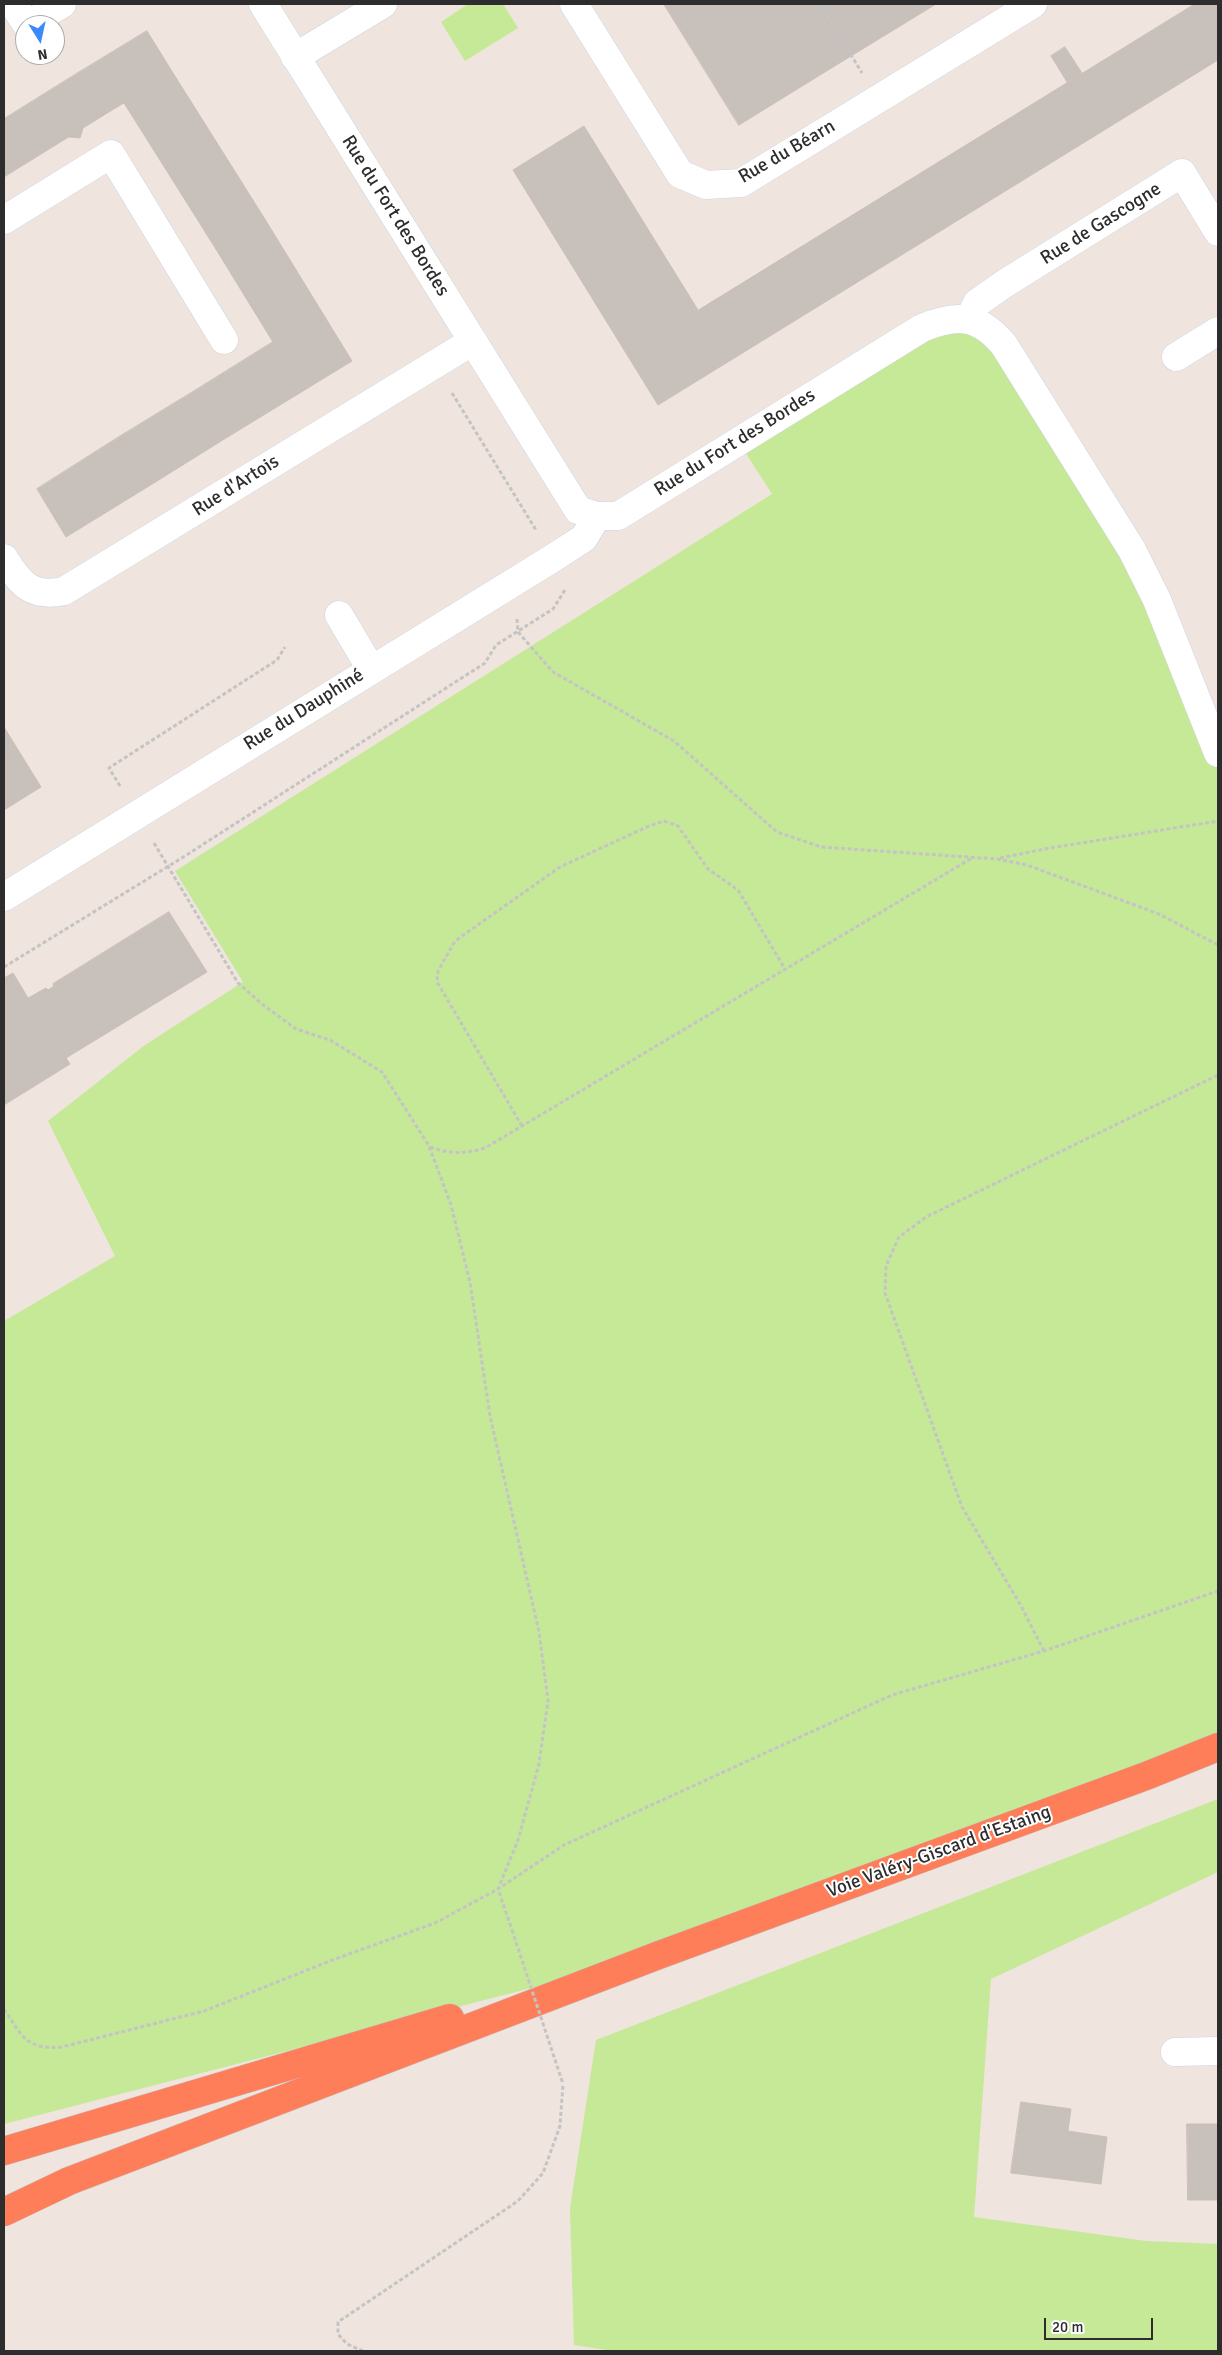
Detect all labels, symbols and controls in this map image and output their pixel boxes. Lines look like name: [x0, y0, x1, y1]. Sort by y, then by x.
north arrow: [15, 15, 65, 65]
text: N: [36, 45, 49, 63]
street label: Rue du Béarn: [735, 115, 839, 189]
street label: Rue du Fort des Bordes: [336, 131, 454, 301]
street label: Rue de Gascogne: [1037, 178, 1165, 270]
street label: Rue du Fort des Bordes: [650, 384, 820, 502]
street label: Rue d'Artois: [188, 450, 284, 522]
street label: Rue du Dauphiné: [240, 664, 368, 756]
street label: Voie Valéry-Giscard d'Estaing: [824, 1801, 1054, 1903]
scale bar: [1047, 2308, 1156, 2340]
text: 20 m: [1052, 2318, 1083, 2336]

